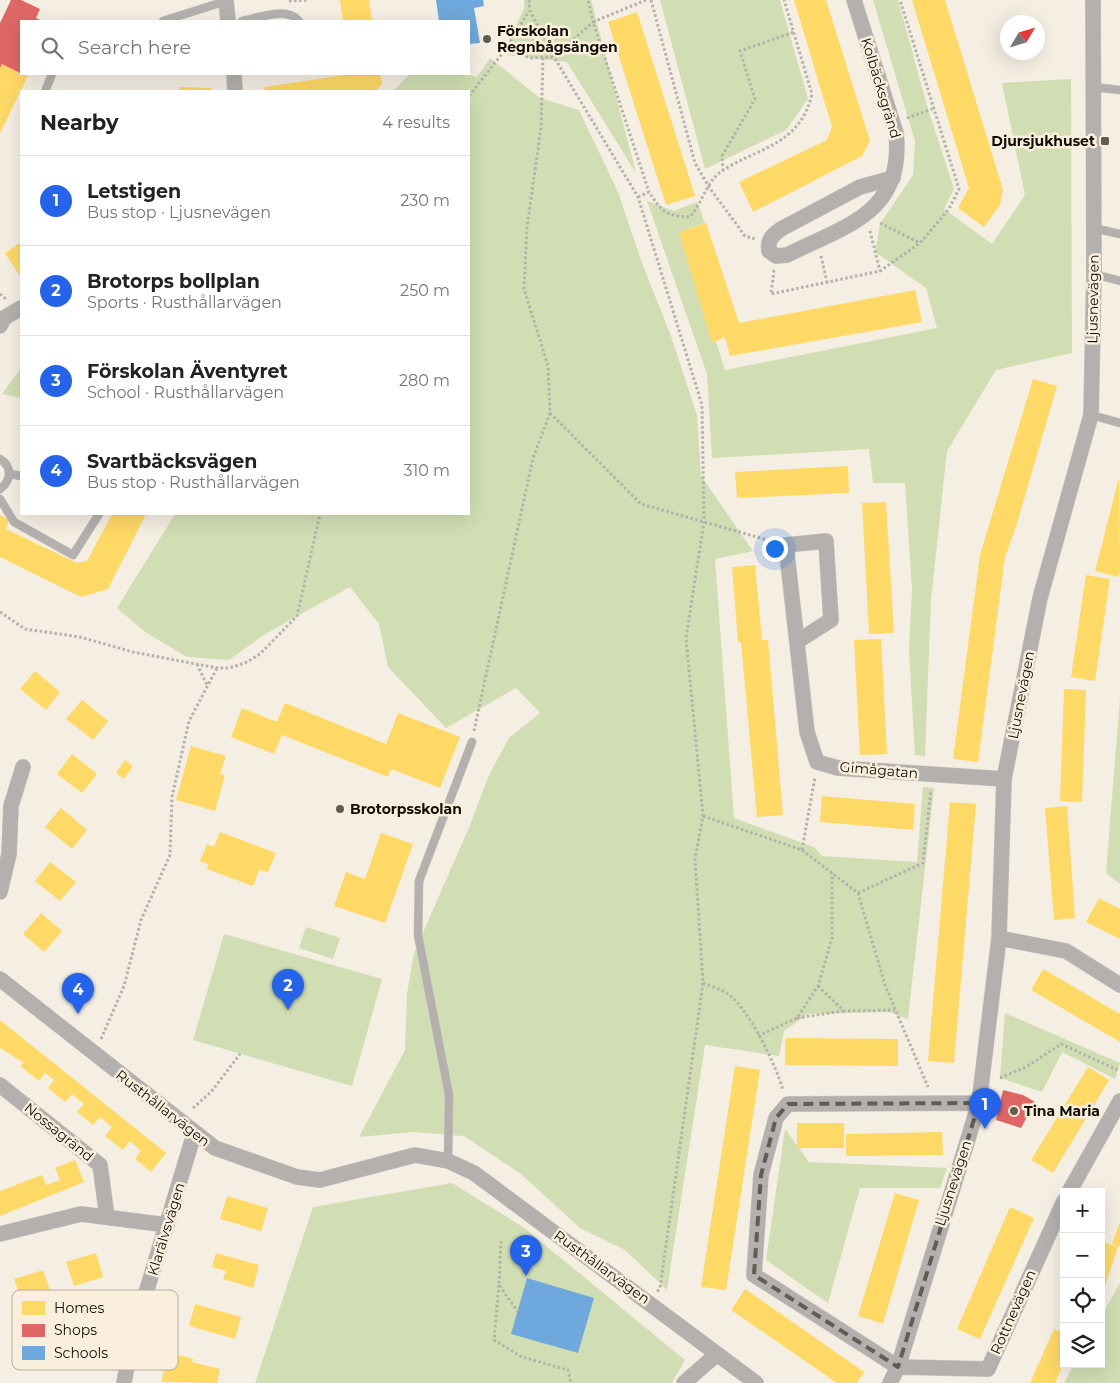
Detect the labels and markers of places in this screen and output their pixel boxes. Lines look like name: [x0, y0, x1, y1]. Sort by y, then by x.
place label: Förskolan Regnbågsängen: [497, 22, 618, 56]
marker: Förskolan Regnbågsängen: [481, 33, 493, 45]
place label: Djursjukhuset: [991, 132, 1095, 150]
marker: Djursjukhuset: [1099, 135, 1111, 147]
place label: Brotorpsskolan: [350, 800, 462, 818]
marker: Brotorpsskolan: [334, 803, 346, 815]
pin: 2: [272, 969, 304, 1010]
pin: 4: [62, 973, 94, 1014]
pin: 1: [969, 1088, 1001, 1129]
place label: Tina Maria: [1024, 1102, 1100, 1120]
marker: Tina Maria: [1008, 1105, 1020, 1117]
pin: 3: [510, 1235, 542, 1276]

